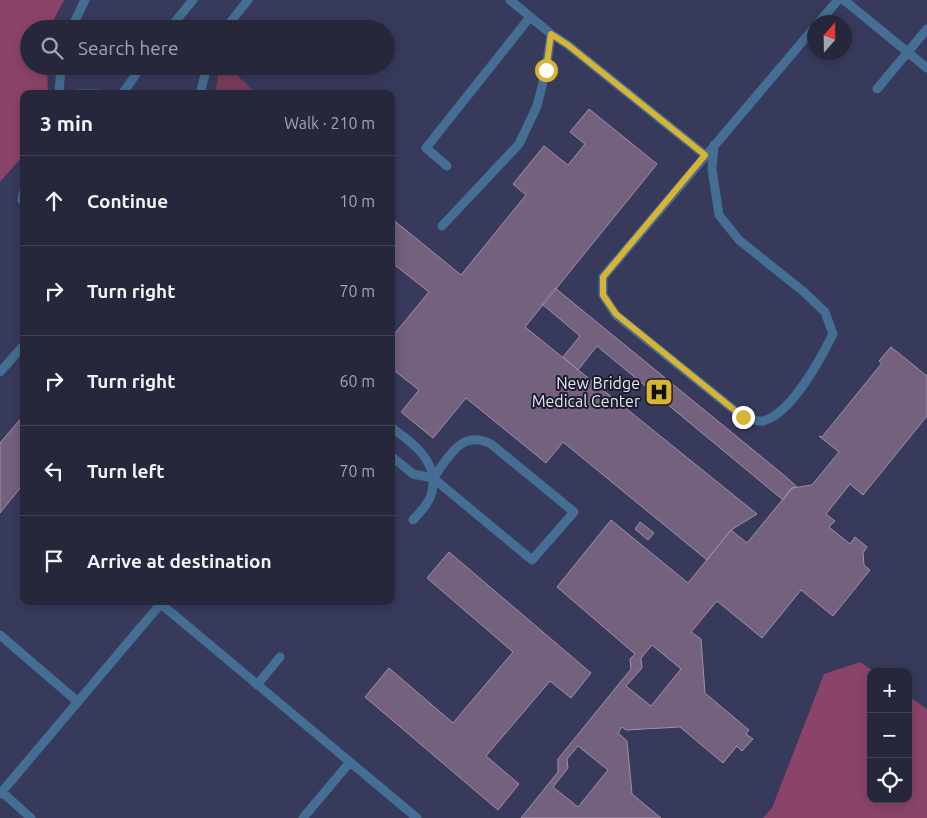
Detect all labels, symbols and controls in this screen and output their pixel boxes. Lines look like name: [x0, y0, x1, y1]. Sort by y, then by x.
north arrow: [807, 15, 852, 60]
search box: [20, 20, 395, 75]
icon: search: [38, 34, 66, 62]
text: Search here: [78, 37, 178, 59]
route start: [535, 59, 558, 82]
text: 3 min: [40, 111, 93, 135]
text: Walk · 210 m: [284, 114, 375, 132]
icon: ahead: [40, 187, 68, 215]
text: Continue: [87, 190, 168, 212]
text: 10 m: [339, 192, 375, 210]
icon: right: [40, 277, 68, 305]
text: Turn right: [87, 280, 175, 302]
text: 70 m: [339, 282, 375, 300]
icon: right: [40, 367, 68, 395]
text: Turn right: [87, 370, 175, 392]
text: 60 m: [339, 372, 375, 390]
place label: New Bridge Medical Center: [532, 374, 640, 410]
hospital icon: New Bridge Medical Center: [644, 377, 674, 407]
route end: [732, 406, 755, 429]
icon: left: [40, 457, 68, 485]
text: Turn left: [87, 460, 165, 482]
text: 70 m: [339, 462, 375, 480]
icon: arrive: [40, 547, 68, 575]
text: Arrive at destination: [87, 550, 272, 572]
map controls: [867, 668, 912, 803]
button: +: [867, 668, 912, 713]
button: −: [867, 713, 912, 758]
button: locate: [867, 758, 912, 803]

